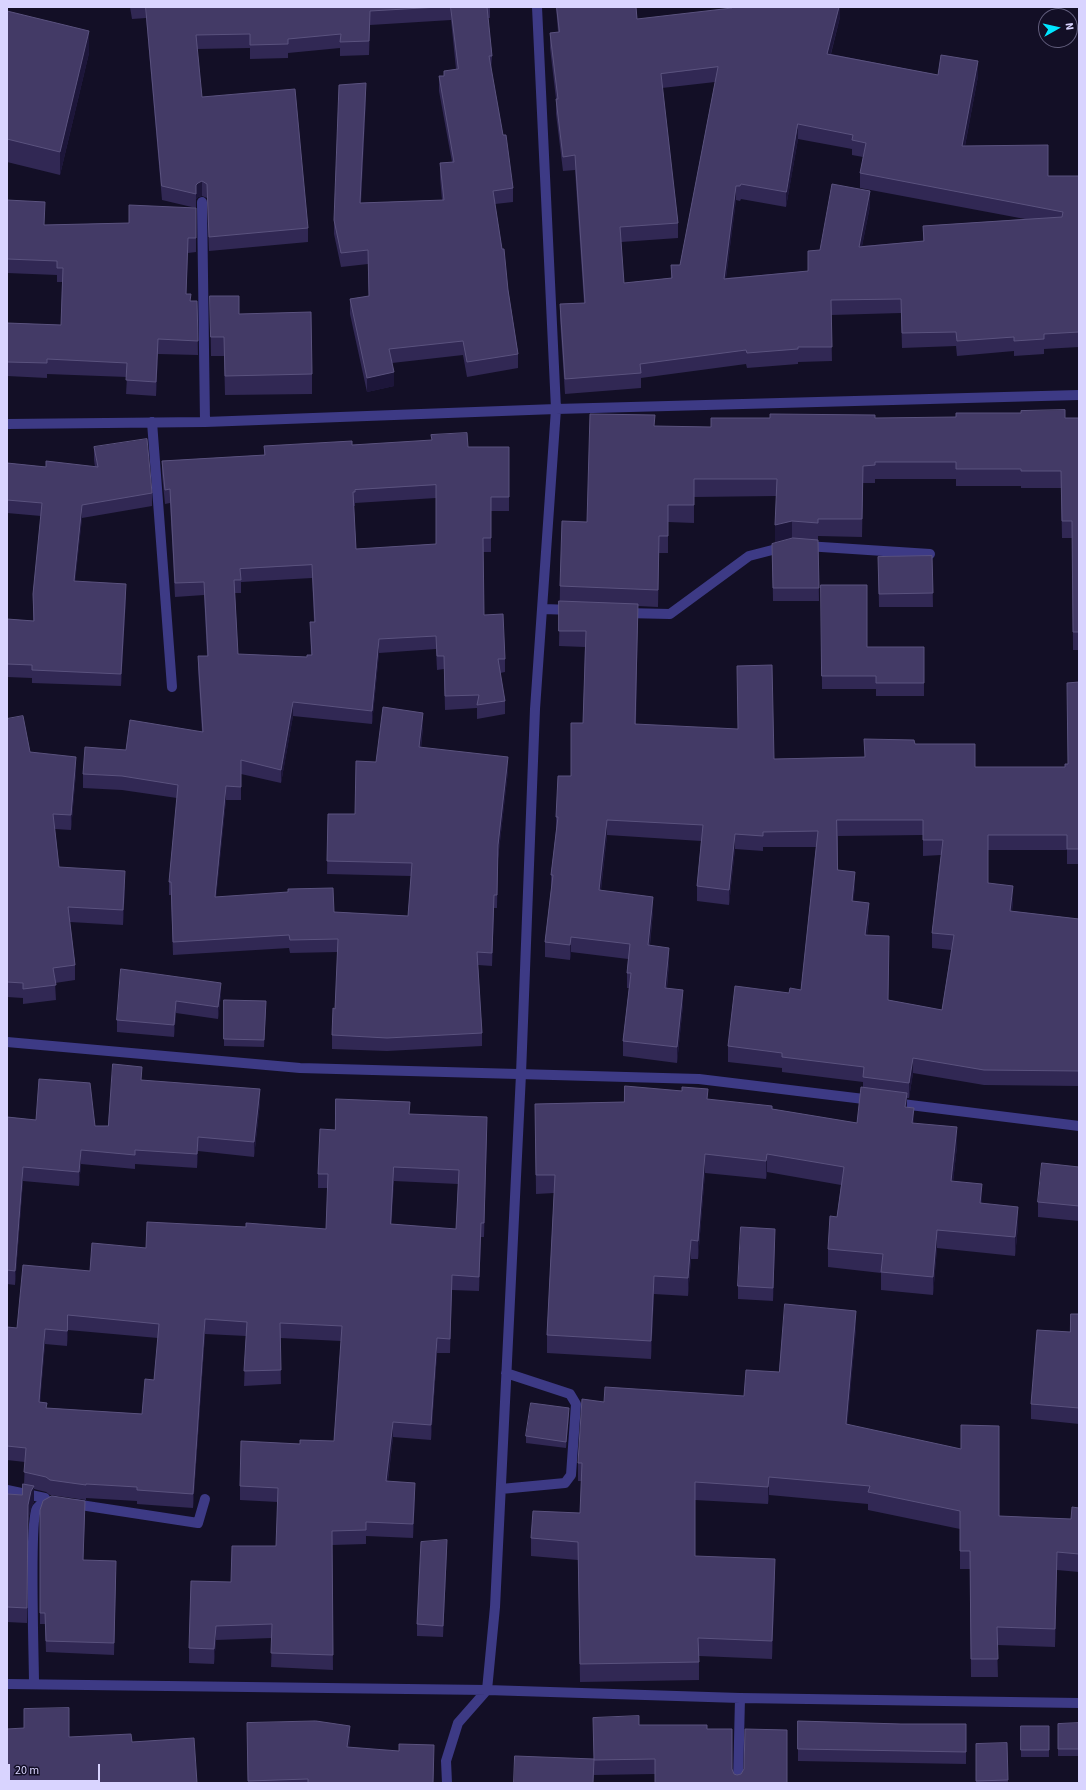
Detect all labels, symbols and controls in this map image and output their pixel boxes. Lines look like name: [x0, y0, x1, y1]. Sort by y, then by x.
north arrow: [1038, 8, 1078, 48]
text: N: [1061, 22, 1077, 31]
scale bar: [10, 1756, 102, 1782]
text: 20 m: [15, 1762, 39, 1779]

